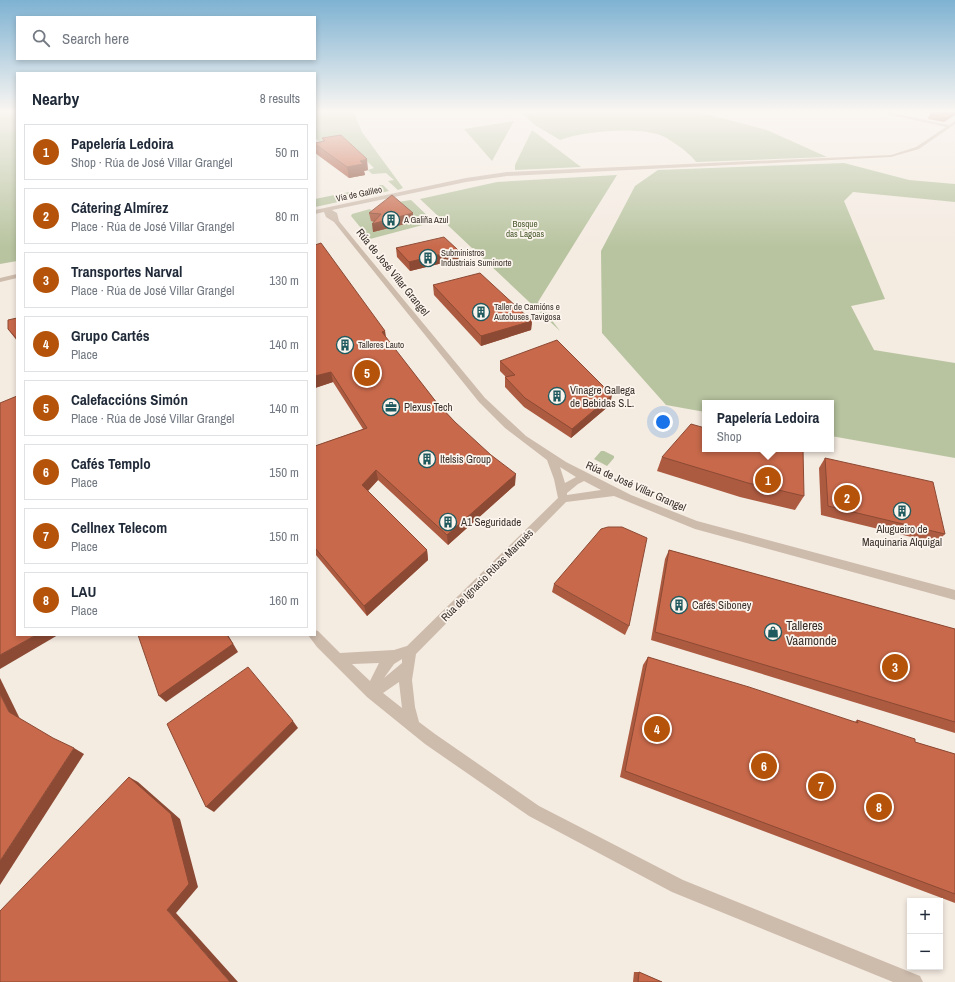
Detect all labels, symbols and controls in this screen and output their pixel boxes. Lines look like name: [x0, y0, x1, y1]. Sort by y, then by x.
search box: [16, 16, 316, 60]
icon: search: [30, 27, 52, 49]
text: Search here: [62, 28, 129, 49]
text: Nearby: [32, 87, 79, 110]
text: 8 results: [260, 90, 300, 107]
text: Papelería Ledoira: [71, 133, 174, 154]
text: 1: [43, 144, 49, 161]
text: 50 m: [275, 144, 299, 161]
text: Shop · Rúa de José Villar Grangel: [71, 154, 233, 171]
street label: Vía de Galileo: [335, 183, 383, 205]
text: Cátering Almírez: [71, 197, 168, 218]
text: 2: [43, 208, 49, 225]
text: 80 m: [275, 208, 299, 225]
building icon: A Galiña Azul: [381, 210, 401, 230]
place label: A Galiña Azul: [403, 214, 449, 226]
text: Place · Rúa de José Villar Grangel: [71, 218, 234, 235]
park label: Bosque das Lagoas: [506, 218, 544, 240]
street label: Rúa de José Villar Grangel: [354, 226, 432, 318]
place label: Subministros Industriais Suminorte: [441, 247, 512, 269]
building icon: Subministros Industriais Suminorte: [418, 248, 438, 268]
text: Transportes Narval: [71, 261, 182, 282]
text: 3: [43, 272, 49, 289]
text: 130 m: [269, 272, 299, 289]
text: Place · Rúa de José Villar Grangel: [71, 282, 234, 299]
place label: Taller de Camións e Autobuses Tavigosa: [493, 301, 560, 323]
building icon: Taller de Camións e Autobuses Tavigosa: [471, 302, 491, 322]
text: Grupo Cartés: [71, 325, 150, 346]
building icon: Talleres Lauto: [335, 335, 355, 355]
text: 4: [43, 336, 49, 353]
text: 140 m: [269, 336, 299, 353]
place label: Talleres Lauto: [358, 339, 404, 351]
text: Place: [71, 346, 98, 363]
pin: 5: [354, 358, 380, 388]
place label: Vinagre Gallega de Bebidas S.L.: [570, 383, 635, 410]
building icon: Vinagre Gallega de Bebidas S.L.: [547, 386, 567, 406]
text: Calefaccións Simón: [71, 389, 188, 410]
office icon: Plexus Tech: [381, 397, 401, 417]
text: 5: [43, 400, 49, 417]
text: 140 m: [269, 400, 299, 417]
place label: Plexus Tech: [404, 400, 452, 414]
popup: [702, 400, 834, 452]
text: Papelería Ledoira: [717, 407, 819, 428]
text: Place · Rúa de José Villar Grangel: [71, 410, 234, 427]
your location: [653, 412, 673, 432]
text: Shop: [717, 428, 742, 445]
building icon: Itelsis Group: [417, 449, 437, 469]
place label: Itelsis Group: [440, 452, 491, 466]
text: Cafés Templo: [71, 453, 151, 474]
street label: Rúa de José Villar Grangel: [584, 458, 688, 514]
text: 6: [43, 464, 49, 481]
text: 150 m: [269, 464, 299, 481]
pin: 1: [755, 465, 781, 495]
text: Place: [71, 474, 98, 491]
pin: 2: [834, 483, 860, 513]
building icon: Alugueiro de Maquinaria Alquigal: [892, 501, 912, 521]
building icon: A1 Seguridade: [438, 512, 458, 532]
place label: A1 Seguridade: [460, 515, 521, 529]
text: Cellnex Telecom: [71, 517, 167, 538]
place label: Alugueiro de Maquinaria Alquigal: [862, 522, 942, 549]
street label: Rúa de Ignacio Ribas Marqués: [438, 526, 536, 624]
text: 7: [43, 528, 49, 545]
text: 150 m: [269, 528, 299, 545]
text: Place: [71, 538, 98, 555]
text: LAU: [71, 581, 96, 602]
text: 8: [43, 592, 49, 609]
text: 160 m: [269, 592, 299, 609]
building icon: Cafés Siboney: [669, 595, 689, 615]
place label: Cafés Siboney: [692, 598, 752, 612]
text: Place: [71, 602, 98, 619]
place label: Talleres Vaamonde: [786, 617, 837, 649]
shop icon: Talleres Vaamonde: [763, 622, 783, 642]
pin: 3: [882, 652, 908, 682]
pin: 4: [644, 714, 670, 744]
pin: 6: [751, 751, 777, 781]
pin: 7: [808, 771, 834, 801]
pin: 8: [866, 792, 892, 822]
map controls: [907, 898, 943, 970]
button: +: [907, 898, 943, 934]
button: −: [907, 934, 943, 970]

